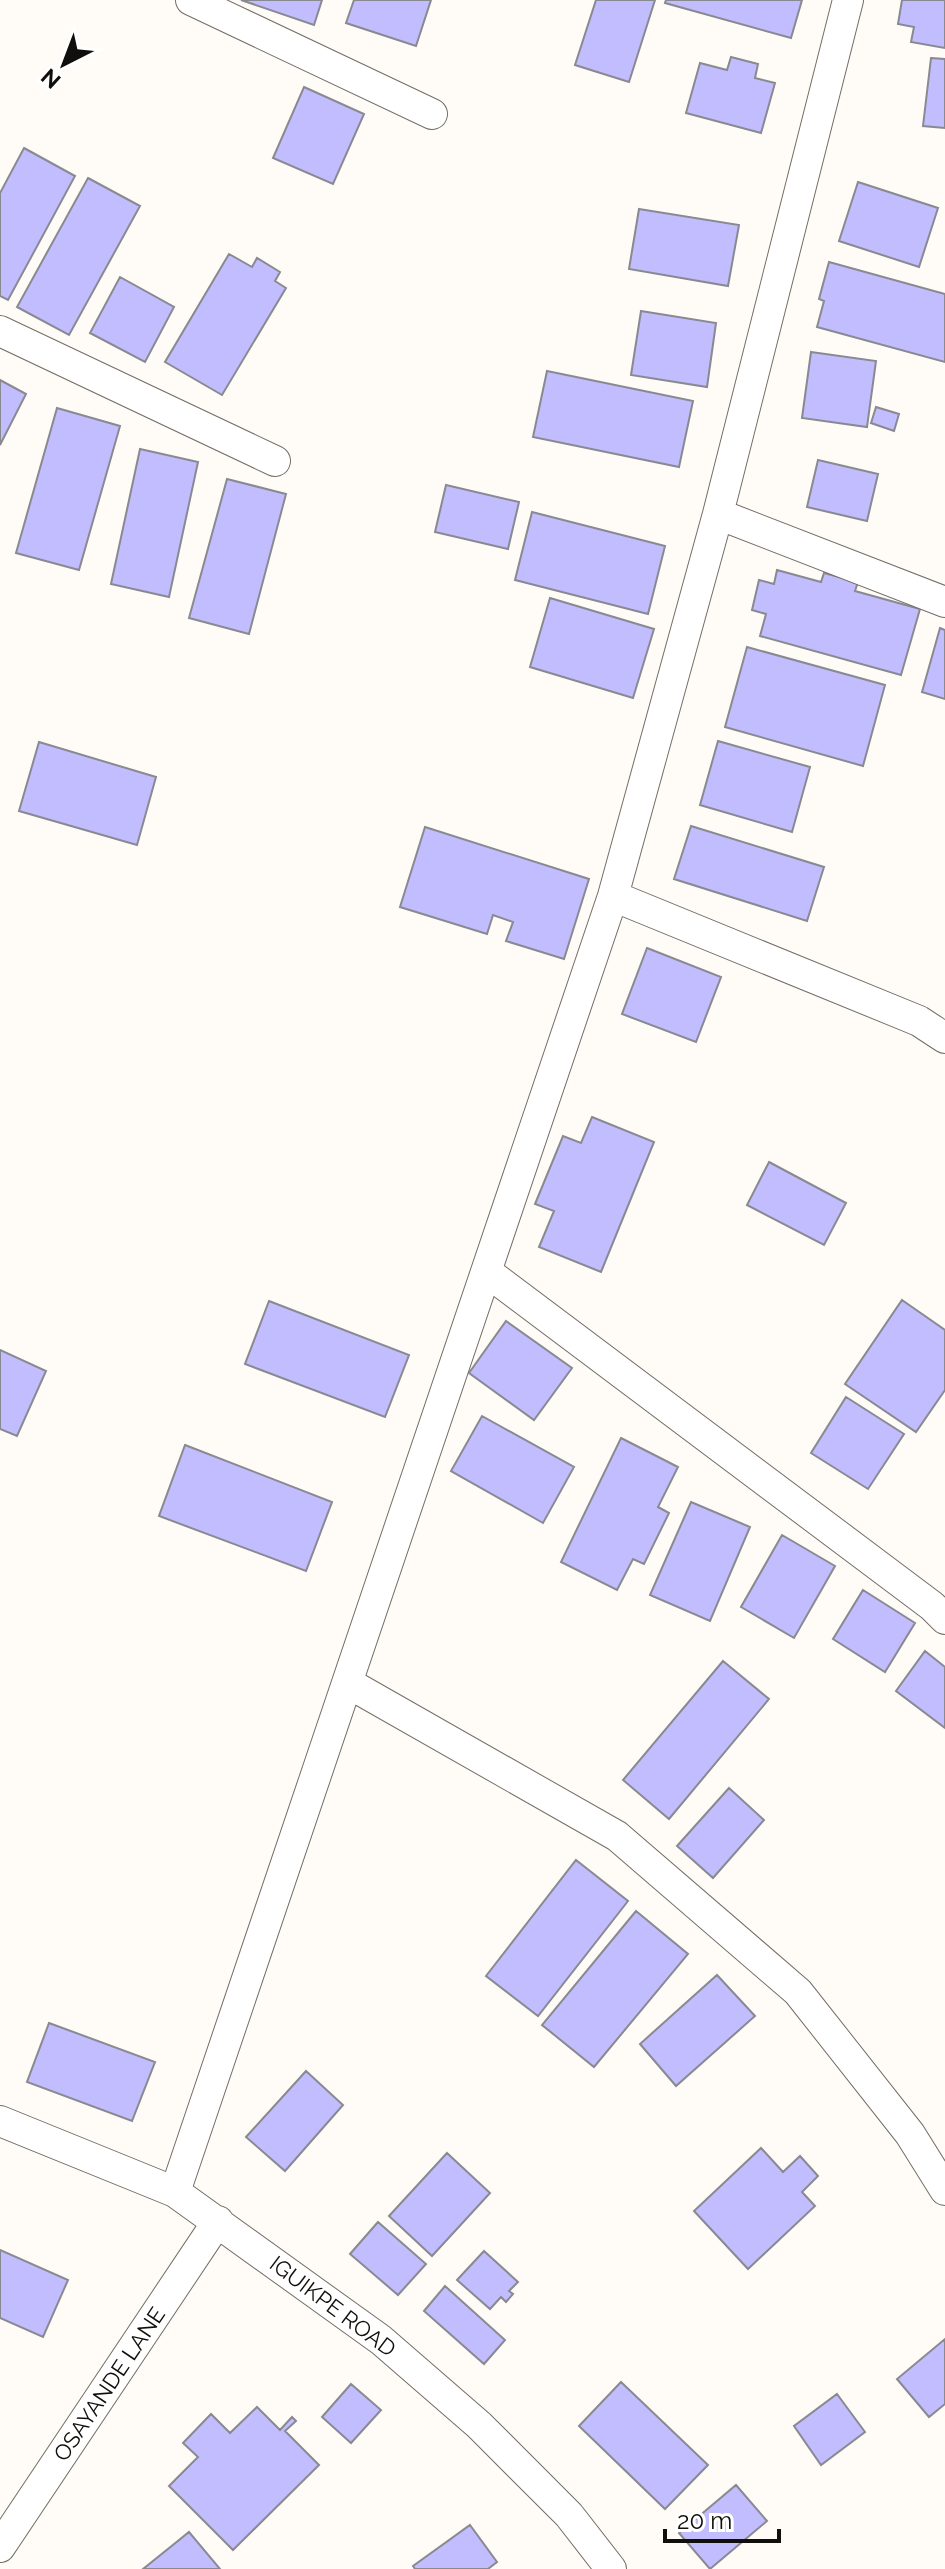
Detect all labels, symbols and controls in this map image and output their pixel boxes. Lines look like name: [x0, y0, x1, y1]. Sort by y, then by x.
north arrow: [24, 24, 104, 104]
text: N: [36, 64, 66, 94]
street label: IGUIKPE ROAD: [265, 2250, 401, 2362]
street label: OSAYANDE LANE: [48, 2302, 170, 2466]
scale bar: [665, 2493, 779, 2543]
text: 20 m: [677, 2506, 732, 2535]

